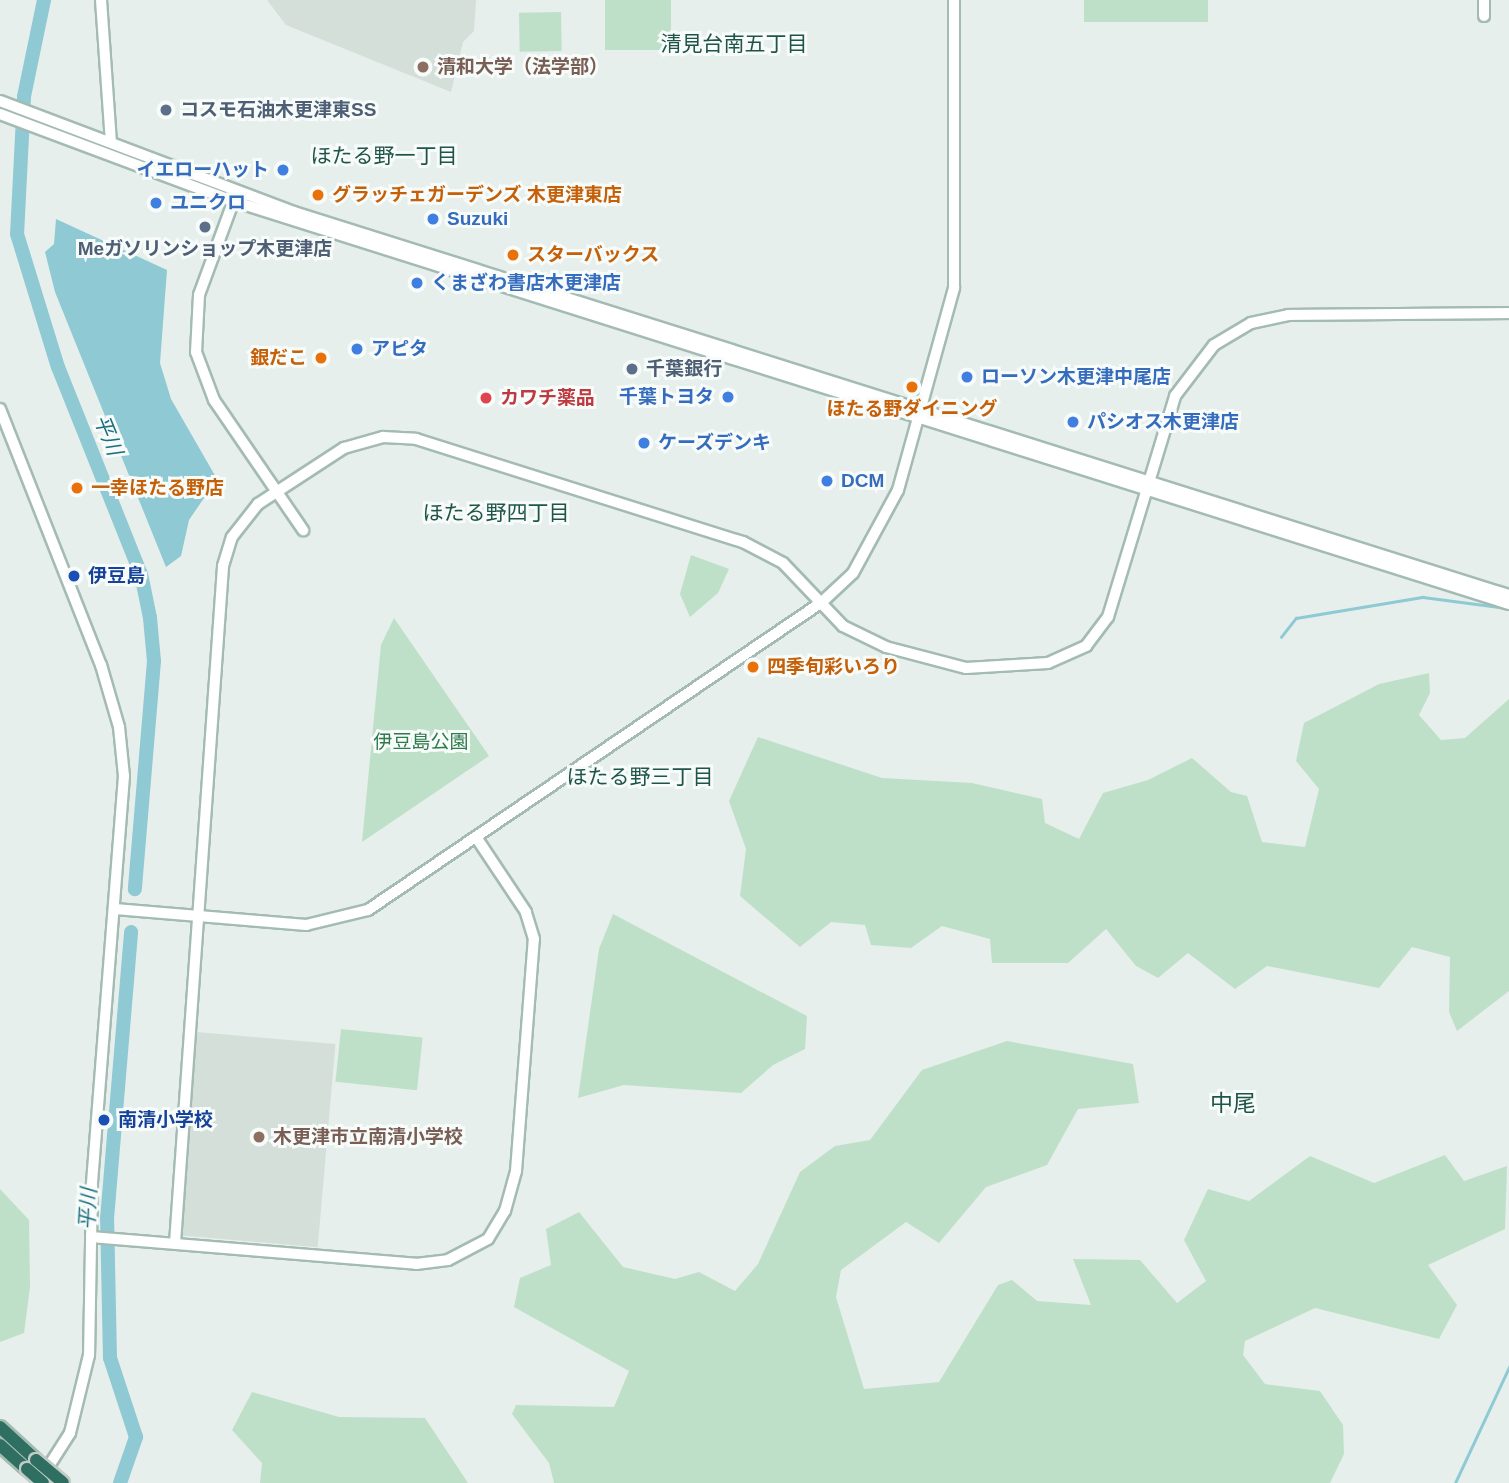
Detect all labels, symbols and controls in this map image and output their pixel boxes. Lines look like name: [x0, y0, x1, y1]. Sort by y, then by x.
district label: 清見台南五丁目: [661, 31, 807, 57]
place label: 清和大学（法学部）: [437, 56, 608, 78]
marker: 清和大学（法学部）: [415, 59, 431, 75]
place label: コスモ石油木更津東SS: [180, 99, 376, 121]
marker: コスモ石油木更津東SS: [158, 102, 174, 118]
district label: ほたる野一丁目: [311, 143, 457, 169]
place label: イエローハット: [136, 159, 269, 181]
marker: イエローハット: [275, 162, 291, 178]
place label: グラッチェガーデンズ 木更津東店: [332, 184, 622, 206]
marker: グラッチェガーデンズ 木更津東店: [310, 187, 326, 203]
place label: ユニクロ: [170, 192, 246, 214]
marker: ユニクロ: [148, 195, 164, 211]
place label: Suzuki: [447, 208, 508, 230]
marker: Suzuki: [425, 211, 441, 227]
marker: Meガソリンショップ木更津店: [197, 219, 213, 235]
place label: Meガソリンショップ木更津店: [78, 238, 332, 260]
place label: スターバックス: [527, 244, 660, 266]
marker: スターバックス: [505, 247, 521, 263]
place label: くまざわ書店木更津店: [431, 272, 621, 294]
marker: くまざわ書店木更津店: [409, 275, 425, 291]
place label: アピタ: [371, 338, 428, 360]
marker: アピタ: [349, 341, 365, 357]
place label: 銀だこ: [250, 347, 307, 369]
marker: 銀だこ: [313, 350, 329, 366]
place label: 千葉銀行: [646, 358, 722, 380]
marker: 千葉銀行: [624, 361, 640, 377]
place label: ローソン木更津中尾店: [981, 366, 1171, 388]
marker: ローソン木更津中尾店: [959, 369, 975, 385]
marker: ほたる野ダイニング: [904, 379, 920, 395]
place label: 千葉トヨタ: [619, 386, 714, 408]
place label: カワチ薬品: [500, 387, 595, 409]
marker: 千葉トヨタ: [720, 389, 736, 405]
marker: カワチ薬品: [478, 390, 494, 406]
place label: ほたる野ダイニング: [827, 398, 997, 420]
water label: 平川: [88, 411, 128, 459]
place label: パシオス木更津店: [1087, 411, 1239, 433]
marker: パシオス木更津店: [1065, 414, 1081, 430]
place label: ケーズデンキ: [658, 432, 772, 454]
marker: ケーズデンキ: [636, 435, 652, 451]
place label: DCM: [841, 470, 884, 492]
marker: DCM: [819, 473, 835, 489]
place label: 一幸ほたる野店: [91, 477, 224, 499]
marker: 一幸ほたる野店: [69, 480, 85, 496]
district label: ほたる野四丁目: [423, 500, 569, 526]
place label: 伊豆島: [88, 565, 145, 587]
marker: 伊豆島: [66, 568, 82, 584]
place label: 四季旬彩いろり: [767, 656, 900, 678]
marker: 四季旬彩いろり: [745, 659, 761, 675]
park label: 伊豆島公園: [374, 731, 468, 753]
district label: ほたる野三丁目: [567, 764, 713, 790]
district label: 中尾: [1210, 1089, 1256, 1117]
place label: 南清小学校: [118, 1109, 213, 1131]
marker: 南清小学校: [96, 1112, 112, 1128]
place label: 木更津市立南清小学校: [273, 1126, 463, 1148]
marker: 木更津市立南清小学校: [251, 1129, 267, 1145]
water label: 平川: [74, 1187, 102, 1231]

